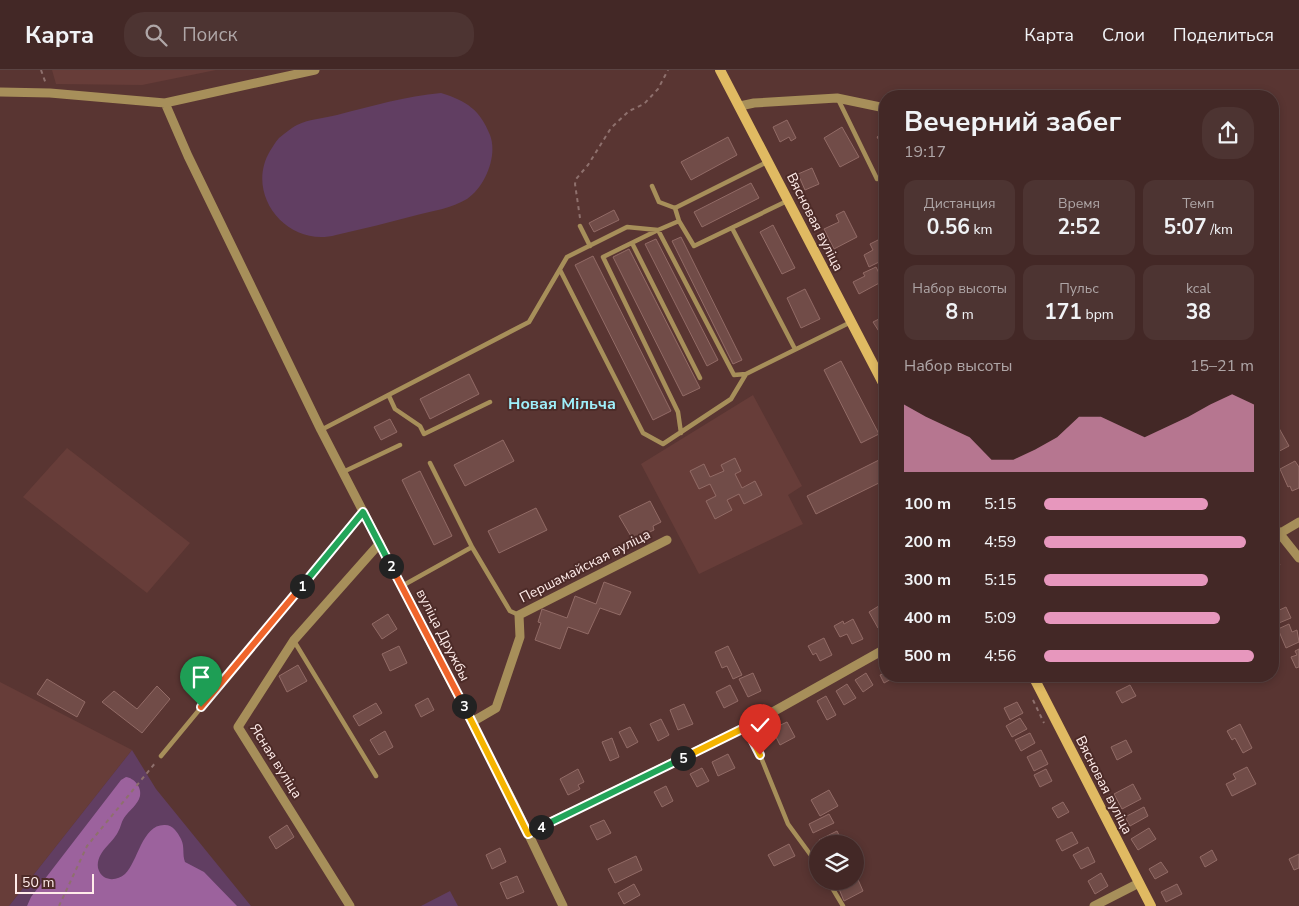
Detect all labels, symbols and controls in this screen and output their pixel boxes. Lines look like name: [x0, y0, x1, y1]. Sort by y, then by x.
search box: [124, 12, 474, 57]
text: Карта: [25, 19, 94, 51]
icon: search: [142, 21, 170, 49]
text: Поиск: [182, 22, 237, 48]
text: Карта: [1024, 23, 1074, 47]
text: Слои: [1102, 23, 1145, 47]
text: Поделиться: [1173, 23, 1274, 47]
text: Вечерний забег: [904, 103, 1121, 141]
button: share: [1202, 107, 1254, 159]
text: 19:17: [904, 141, 946, 163]
street label: Вясновая вуліца: [782, 170, 848, 274]
text: Дистанция: [924, 194, 996, 213]
text: Время: [1058, 194, 1100, 213]
text: Темп: [1182, 194, 1215, 213]
text: 0.56: [927, 213, 970, 241]
text: 2:52: [1057, 213, 1101, 241]
text: 5:07: [1164, 213, 1207, 241]
text: km: [970, 220, 992, 239]
text: /km: [1207, 220, 1233, 239]
text: Набор высоты: [912, 279, 1007, 298]
text: Пульс: [1059, 279, 1099, 298]
text: kcal: [1186, 279, 1211, 298]
text: 8: [946, 298, 958, 326]
text: 171: [1044, 298, 1082, 326]
text: 38: [1186, 298, 1211, 326]
text: m: [958, 305, 974, 324]
text: bpm: [1082, 305, 1114, 324]
text: Набор высоты: [904, 355, 1012, 377]
text: 15–21 m: [1190, 355, 1254, 377]
district label: Новая Мільча: [508, 393, 616, 415]
text: 100 m: [904, 493, 951, 515]
text: 5:15: [984, 493, 1016, 515]
street label: Першамайская вуліца: [516, 525, 654, 607]
text: 200 m: [904, 531, 951, 553]
text: 4:59: [984, 531, 1016, 553]
pin: 2: [378, 554, 404, 578]
text: 2: [387, 557, 396, 576]
text: 300 m: [904, 569, 951, 591]
text: 5:15: [984, 569, 1016, 591]
pin: 1: [290, 574, 314, 598]
text: 1: [298, 577, 307, 596]
street label: вуліца Дружбы: [412, 586, 474, 684]
text: 400 m: [904, 607, 951, 629]
text: 5:09: [984, 607, 1016, 629]
text: 500 m: [904, 645, 951, 667]
text: 4:56: [984, 645, 1016, 667]
pin: [180, 656, 222, 707]
icon: arrive: [187, 663, 215, 691]
pin: 3: [452, 694, 476, 718]
text: 3: [460, 697, 469, 716]
pin: [739, 704, 781, 755]
icon: check: [746, 711, 774, 739]
street label: Ясная вуліца: [245, 720, 307, 802]
street label: Вясновая вуліца: [1071, 733, 1137, 837]
pin: 5: [670, 746, 696, 770]
text: 5: [679, 749, 688, 768]
pin: 4: [528, 814, 554, 840]
text: 4: [537, 818, 546, 837]
map controls: [809, 835, 864, 890]
button: layers: [809, 835, 864, 890]
scale bar: [15, 871, 94, 894]
text: 50 m: [22, 873, 54, 892]

